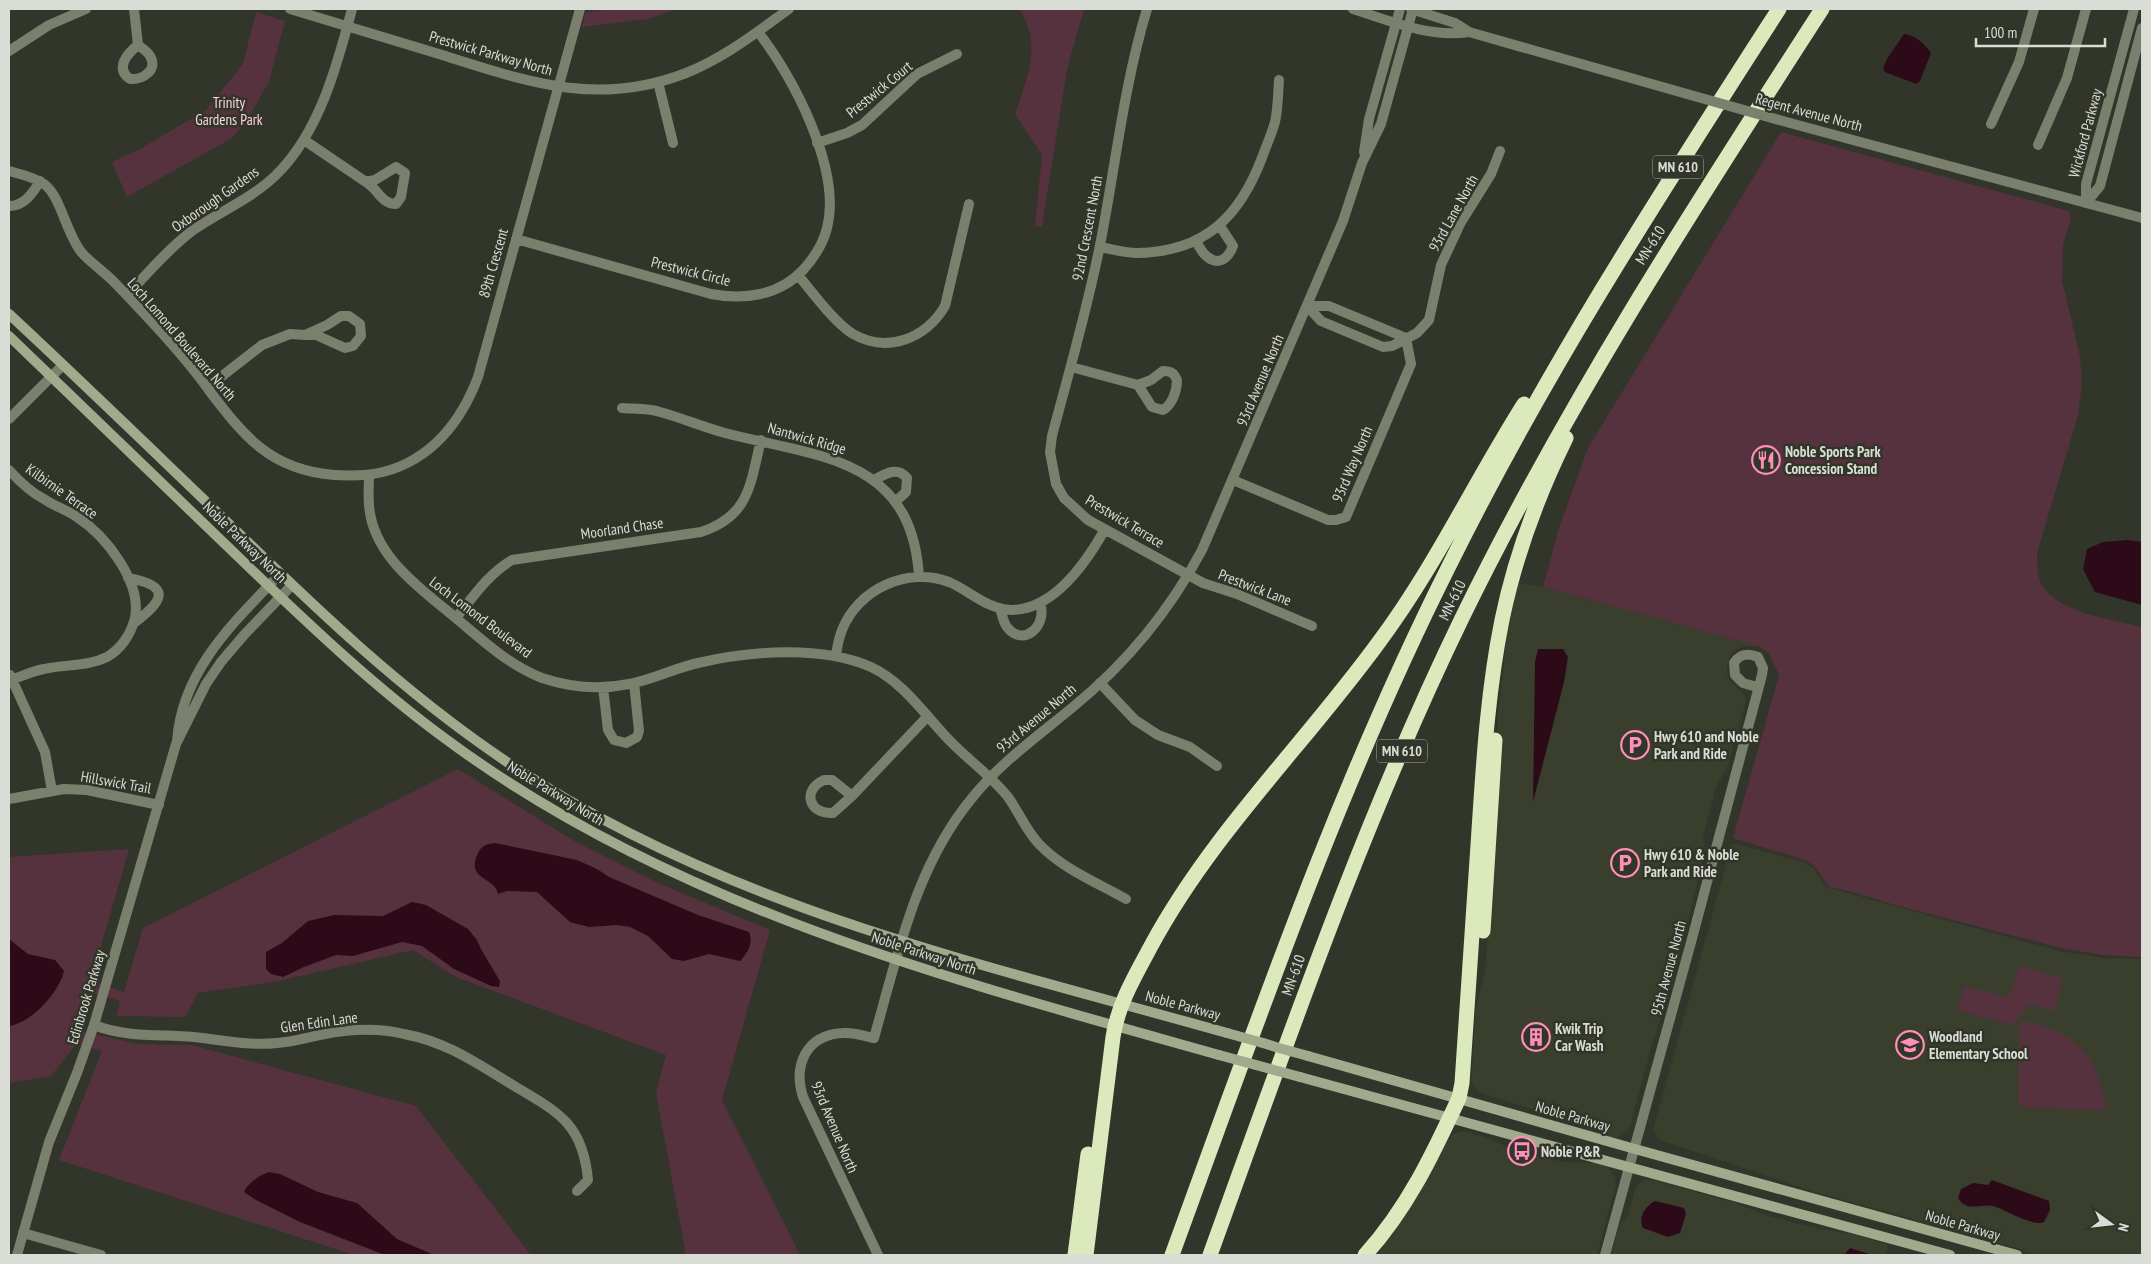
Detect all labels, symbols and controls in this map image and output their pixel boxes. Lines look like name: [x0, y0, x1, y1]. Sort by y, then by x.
scale bar: [1976, 15, 2105, 47]
text: 100 m: [1984, 23, 2017, 42]
street label: Prestwick Parkway North: [427, 26, 555, 80]
street label: Prestwick Court: [842, 56, 916, 122]
street label: Wickford Parkway: [2064, 86, 2106, 180]
street label: Regent Avenue North: [1754, 89, 1864, 135]
park label: Trinity Gardens Park: [195, 93, 263, 129]
road number: MN 610: [1653, 156, 1703, 178]
street label: Oxborough Gardens: [168, 162, 262, 236]
street label: 93rd Lane North: [1424, 171, 1482, 255]
street label: 92nd Crescent North: [1067, 174, 1107, 282]
street label: MN-610: [1631, 222, 1669, 268]
street label: 89th Crescent: [474, 226, 512, 300]
street label: Prestwick Circle: [649, 252, 733, 290]
street label: Loch Lomond Boulevard North: [123, 274, 241, 404]
street label: 93rd Avenue North: [1232, 331, 1288, 429]
street label: Nantwick Ridge: [766, 418, 848, 458]
street label: 93rd Way North: [1327, 423, 1377, 505]
place label: Noble Sports Park Concession Stand: [1785, 442, 1881, 478]
restaurant icon: Noble Sports Park Concession Stand: [1751, 445, 1781, 475]
street label: Kilbirnie Terrace: [22, 459, 102, 523]
street label: Prestwick Terrace: [1082, 490, 1168, 552]
street label: Noble Parkway North: [199, 497, 291, 587]
street label: Moorland Chase: [580, 513, 664, 543]
street label: Prestwick Lane: [1216, 564, 1294, 610]
street label: Loch Lomond Boulevard: [426, 572, 536, 662]
street label: MN-610: [1434, 577, 1470, 623]
street label: 93rd Avenue North: [992, 679, 1080, 757]
place label: Hwy 610 and Noble Park and Ride: [1654, 727, 1759, 763]
parking icon: Hwy 610 and Noble Park and Ride: [1620, 730, 1650, 760]
road number: MN 610: [1377, 739, 1427, 762]
street label: Noble Parkway North: [504, 757, 608, 829]
street label: Hillswick Trail: [79, 766, 153, 798]
place label: Hwy 610 & Noble Park and Ride: [1644, 845, 1739, 881]
parking icon: Hwy 610 & Noble Park and Ride: [1610, 848, 1640, 878]
street label: 95th Avenue North: [1646, 918, 1690, 1018]
street label: Noble Parkway North: [869, 927, 979, 979]
street label: Edinbrook Parkway: [63, 947, 109, 1047]
street label: MN-610: [1277, 952, 1309, 998]
street label: Noble Parkway: [1143, 986, 1223, 1024]
street label: Glen Edin Lane: [279, 1007, 359, 1037]
place label: Kwik Trip Car Wash: [1555, 1019, 1604, 1055]
building icon: Kwik Trip Car Wash: [1521, 1022, 1551, 1052]
place label: Woodland Elementary School: [1928, 1027, 2028, 1063]
school or university icon: Woodland Elementary School: [1895, 1030, 1925, 1060]
street label: 93rd Avenue North: [807, 1078, 863, 1176]
street label: Noble Parkway: [1534, 1096, 1613, 1136]
bus stop icon: Noble P&R: [1507, 1136, 1537, 1166]
place label: Noble P&R: [1541, 1142, 1601, 1161]
north arrow: [2086, 1199, 2136, 1249]
street label: Noble Parkway: [1924, 1205, 2003, 1245]
text: N: [2114, 1221, 2133, 1233]

